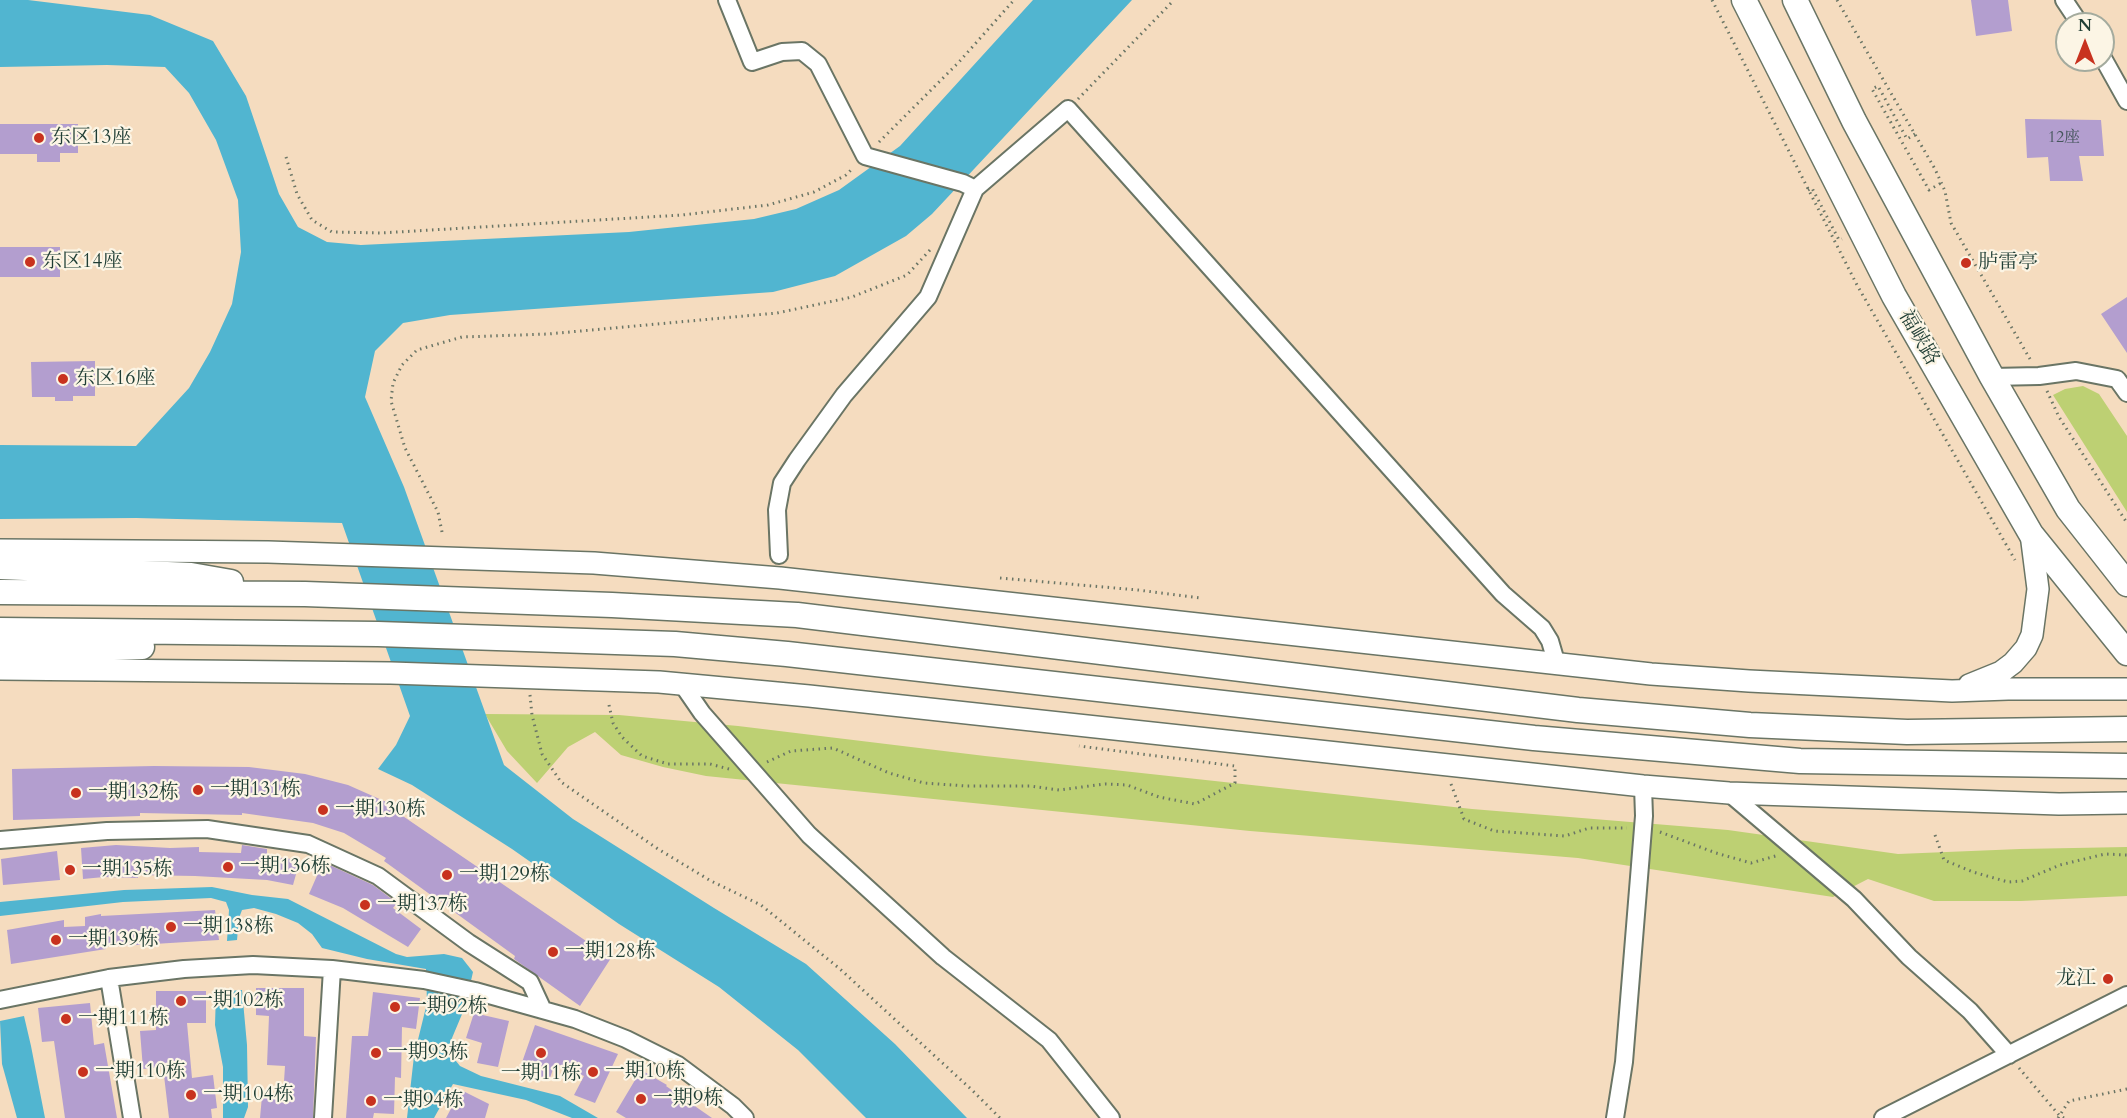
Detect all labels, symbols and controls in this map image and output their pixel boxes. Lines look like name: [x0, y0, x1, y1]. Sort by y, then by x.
north arrow: [2055, 12, 2115, 72]
text: N: [2078, 15, 2092, 37]
place label: 东区13座: [51, 126, 131, 150]
house number: 12座: [2048, 128, 2080, 148]
marker: 东区13座: [32, 131, 46, 145]
place label: 东区14座: [42, 250, 122, 274]
place label: 胪雷亭: [1978, 251, 2038, 275]
marker: 东区14座: [23, 255, 37, 269]
marker: 胪雷亭: [1959, 256, 1973, 270]
street label: 福峡路: [1893, 306, 1943, 370]
place label: 东区16座: [75, 367, 155, 391]
marker: 东区16座: [56, 372, 70, 386]
place label: 一期131栋: [210, 778, 301, 802]
place label: 一期132栋: [88, 781, 179, 805]
marker: 一期131栋: [191, 783, 205, 797]
marker: 一期132栋: [69, 786, 83, 800]
place label: 一期130栋: [335, 798, 426, 822]
marker: 一期130栋: [316, 803, 330, 817]
place label: 一期136栋: [240, 855, 331, 879]
place label: 一期135栋: [82, 858, 173, 882]
marker: 一期136栋: [221, 860, 235, 874]
marker: 一期135栋: [63, 863, 77, 877]
place label: 一期129栋: [459, 863, 550, 887]
marker: 一期129栋: [440, 868, 454, 882]
place label: 一期137栋: [377, 893, 468, 917]
marker: 一期137栋: [358, 898, 372, 912]
place label: 一期138栋: [183, 915, 274, 939]
marker: 一期138栋: [164, 920, 178, 934]
place label: 一期139栋: [68, 928, 159, 952]
marker: 一期139栋: [49, 933, 63, 947]
place label: 一期128栋: [565, 940, 656, 964]
marker: 一期128栋: [546, 945, 560, 959]
place label: 龙江: [2056, 967, 2096, 991]
marker: 龙江: [2101, 972, 2115, 986]
place label: 一期102栋: [193, 989, 284, 1013]
marker: 一期102栋: [174, 994, 188, 1008]
place label: 一期92栋: [407, 995, 487, 1019]
marker: 一期92栋: [388, 1000, 402, 1014]
place label: 一期111栋: [78, 1007, 169, 1031]
marker: 一期111栋: [59, 1012, 73, 1026]
place label: 一期93栋: [388, 1041, 468, 1065]
marker: 一期93栋: [369, 1046, 383, 1060]
marker: 一期11栋: [534, 1046, 548, 1060]
place label: 一期110栋: [95, 1060, 186, 1084]
place label: 一期10栋: [605, 1060, 685, 1084]
place label: 一期11栋: [501, 1062, 581, 1086]
marker: 一期110栋: [76, 1065, 90, 1079]
marker: 一期10栋: [586, 1065, 600, 1079]
place label: 一期104栋: [203, 1083, 294, 1107]
place label: 一期9栋: [653, 1087, 723, 1111]
marker: 一期104栋: [184, 1088, 198, 1102]
place label: 一期94栋: [383, 1089, 463, 1113]
marker: 一期9栋: [634, 1092, 648, 1106]
marker: 一期94栋: [364, 1094, 378, 1108]

